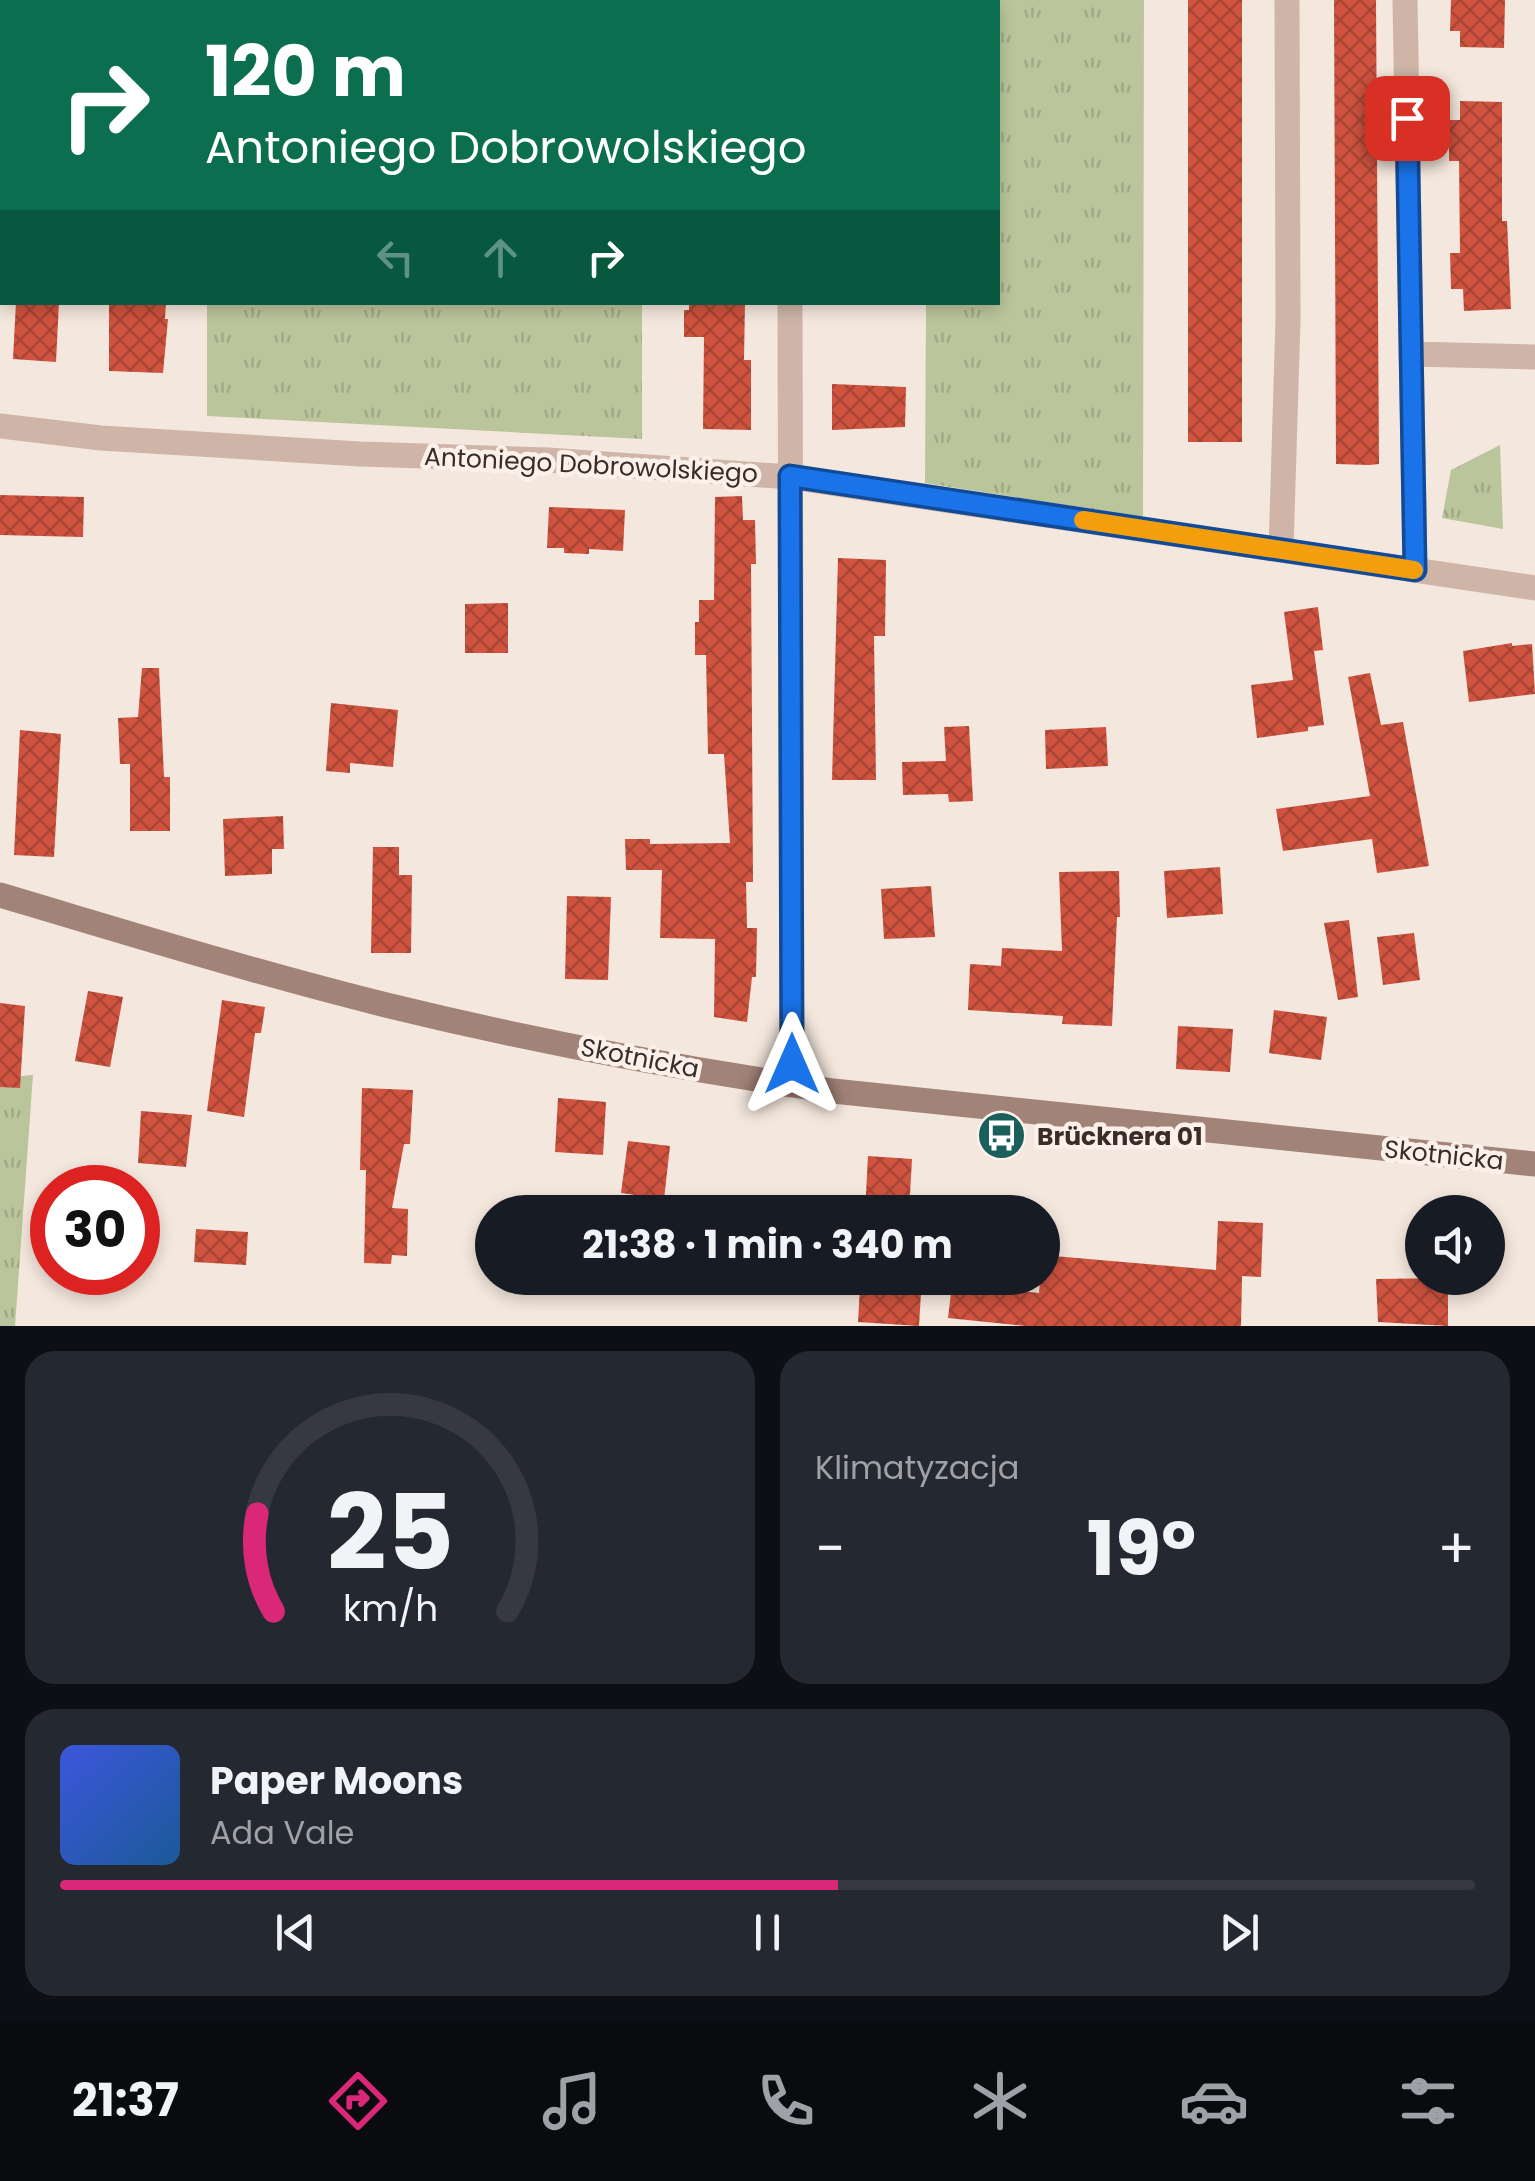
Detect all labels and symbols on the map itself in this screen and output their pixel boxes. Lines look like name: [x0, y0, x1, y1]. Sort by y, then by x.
pin: [1365, 76, 1450, 161]
street label: Antoniego Dobrowolskiego: [423, 439, 759, 491]
position arrow: [740, 1012, 844, 1116]
street label: Skotnicka: [578, 1029, 702, 1087]
bus stop icon: Brücknera 01: [976, 1110, 1028, 1162]
place label: Brücknera 01: [1037, 1119, 1203, 1154]
street label: Skotnicka: [1383, 1131, 1505, 1179]
speed limit sign: 30: [30, 1165, 160, 1295]

